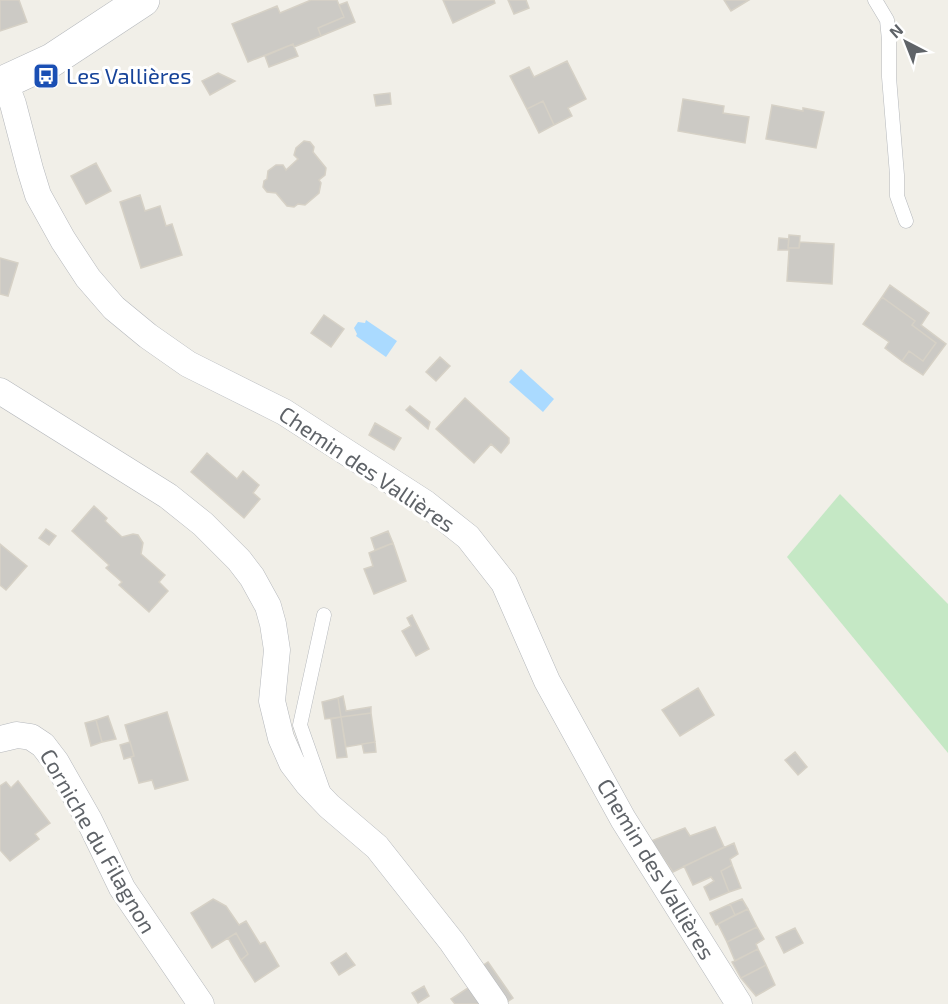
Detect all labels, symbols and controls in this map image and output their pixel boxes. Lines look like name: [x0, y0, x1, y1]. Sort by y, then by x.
north arrow: [876, 12, 936, 72]
text: N: [885, 20, 906, 41]
bus stop icon: Les Vallières: [31, 61, 61, 91]
place label: Les Vallières: [66, 62, 191, 88]
street label: Chemin des Vallières: [275, 400, 460, 537]
street label: Corniche du Filagnon: [35, 744, 162, 937]
street label: Chemin des Vallières: [593, 773, 721, 964]

